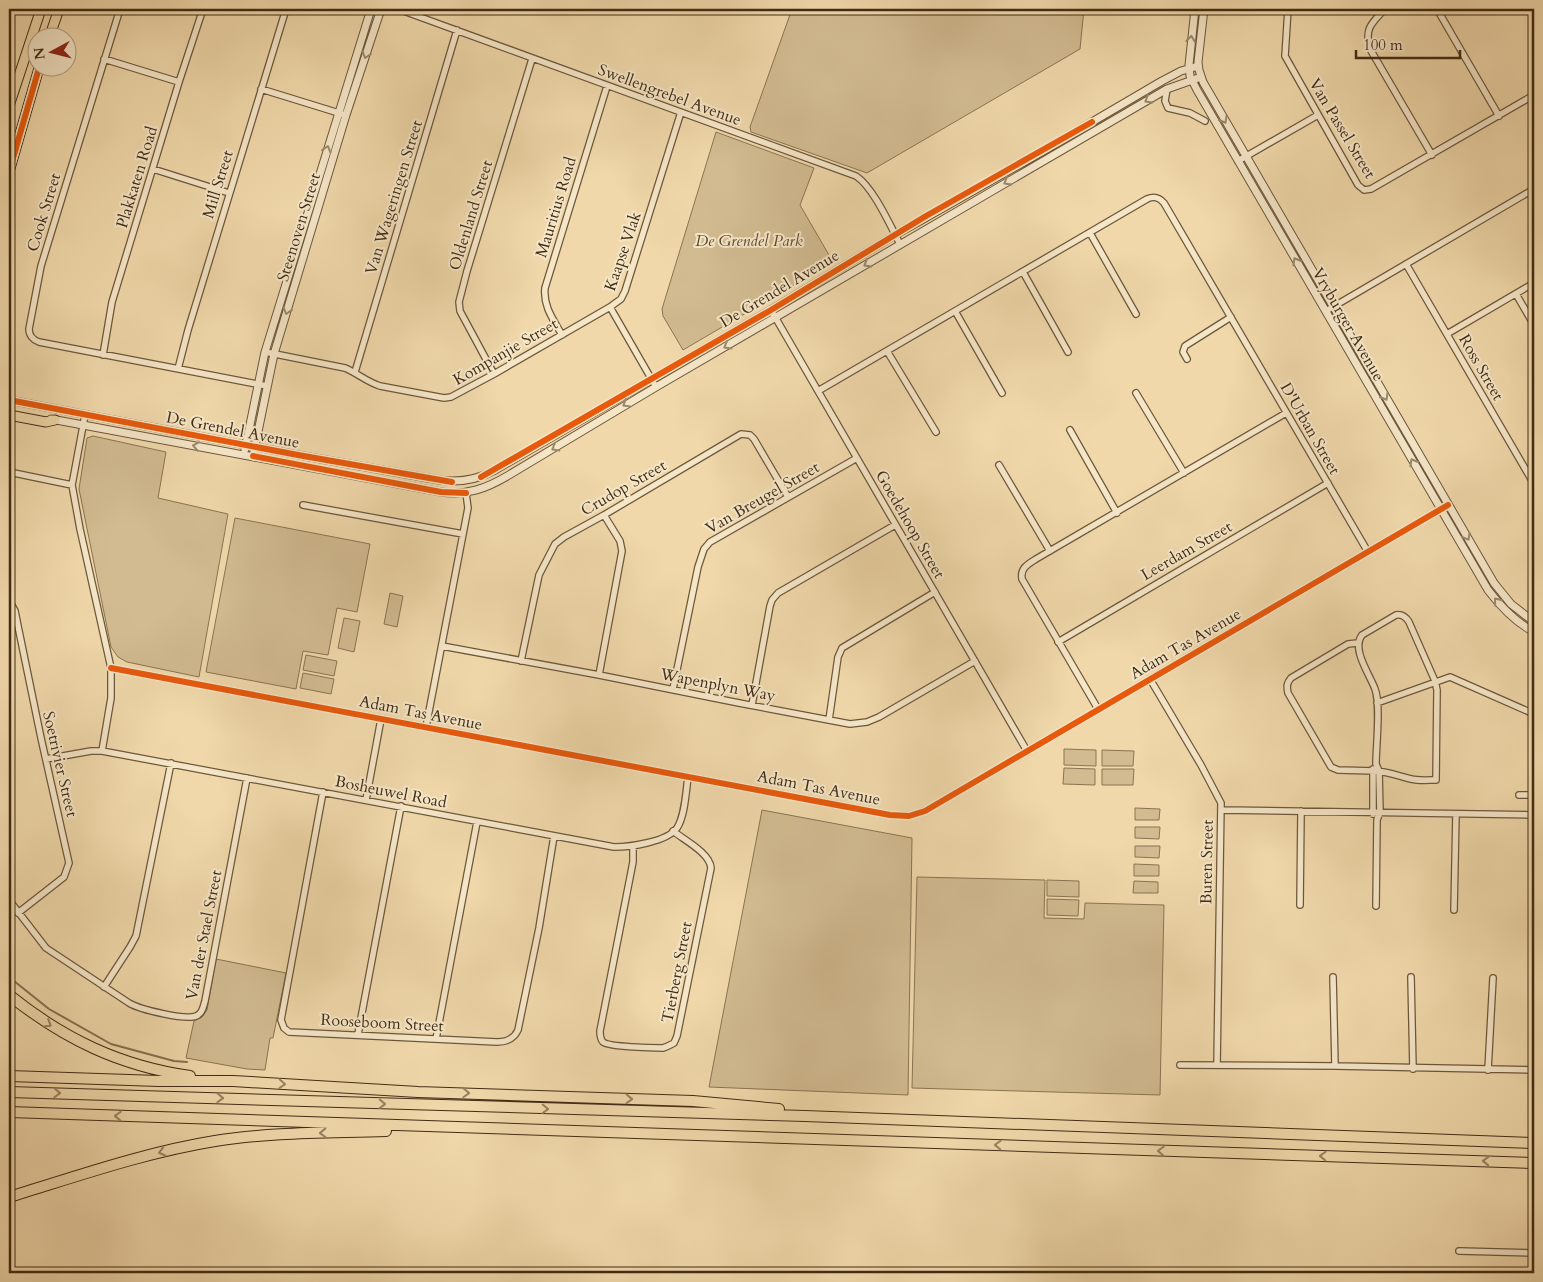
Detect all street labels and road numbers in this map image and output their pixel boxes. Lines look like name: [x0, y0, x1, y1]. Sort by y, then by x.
street label: Swellengrebel Avenue: [595, 59, 744, 131]
street label: Van Passel Street: [1304, 74, 1381, 183]
street label: Van Wageringen Street: [360, 117, 428, 277]
street label: Plakkaten Road: [111, 123, 163, 231]
street label: Mill Street: [197, 147, 239, 221]
street label: Mauritius Road: [530, 154, 582, 260]
street label: Oldenland Street: [444, 157, 498, 273]
street label: Cook Street: [22, 170, 66, 254]
street label: Steenoven Street: [272, 170, 326, 284]
street label: Kaapse Vlak: [599, 208, 647, 294]
street label: De Grendel Avenue: [716, 245, 843, 333]
street label: Vryburger Avenue: [1307, 264, 1390, 385]
street label: Kompanjie Street: [449, 313, 562, 391]
street label: Ross Street: [1453, 330, 1509, 405]
street label: D'Urban Street: [1275, 378, 1345, 479]
street label: De Grendel Avenue: [164, 406, 301, 454]
street label: Crudop Street: [577, 455, 670, 521]
street label: Van Breugel Street: [702, 456, 823, 539]
street label: Goedehoop Street: [870, 466, 950, 583]
street label: Leerdam Street: [1137, 516, 1236, 586]
street label: Adam Tas Avenue: [1126, 603, 1245, 685]
street label: Wapenplyn Way: [657, 663, 778, 707]
street label: Adam Tas Avenue: [357, 690, 484, 736]
street label: Soetrivier Street: [37, 709, 83, 819]
street label: Adam Tas Avenue: [755, 765, 882, 811]
street label: Bosheuwel Road: [333, 770, 449, 814]
street label: Buren Street: [1195, 820, 1219, 905]
street label: Van der Stael Street: [181, 868, 227, 1002]
street label: Tierberg Street: [656, 920, 698, 1025]
street label: Rooseboom Street: [320, 1009, 444, 1037]

